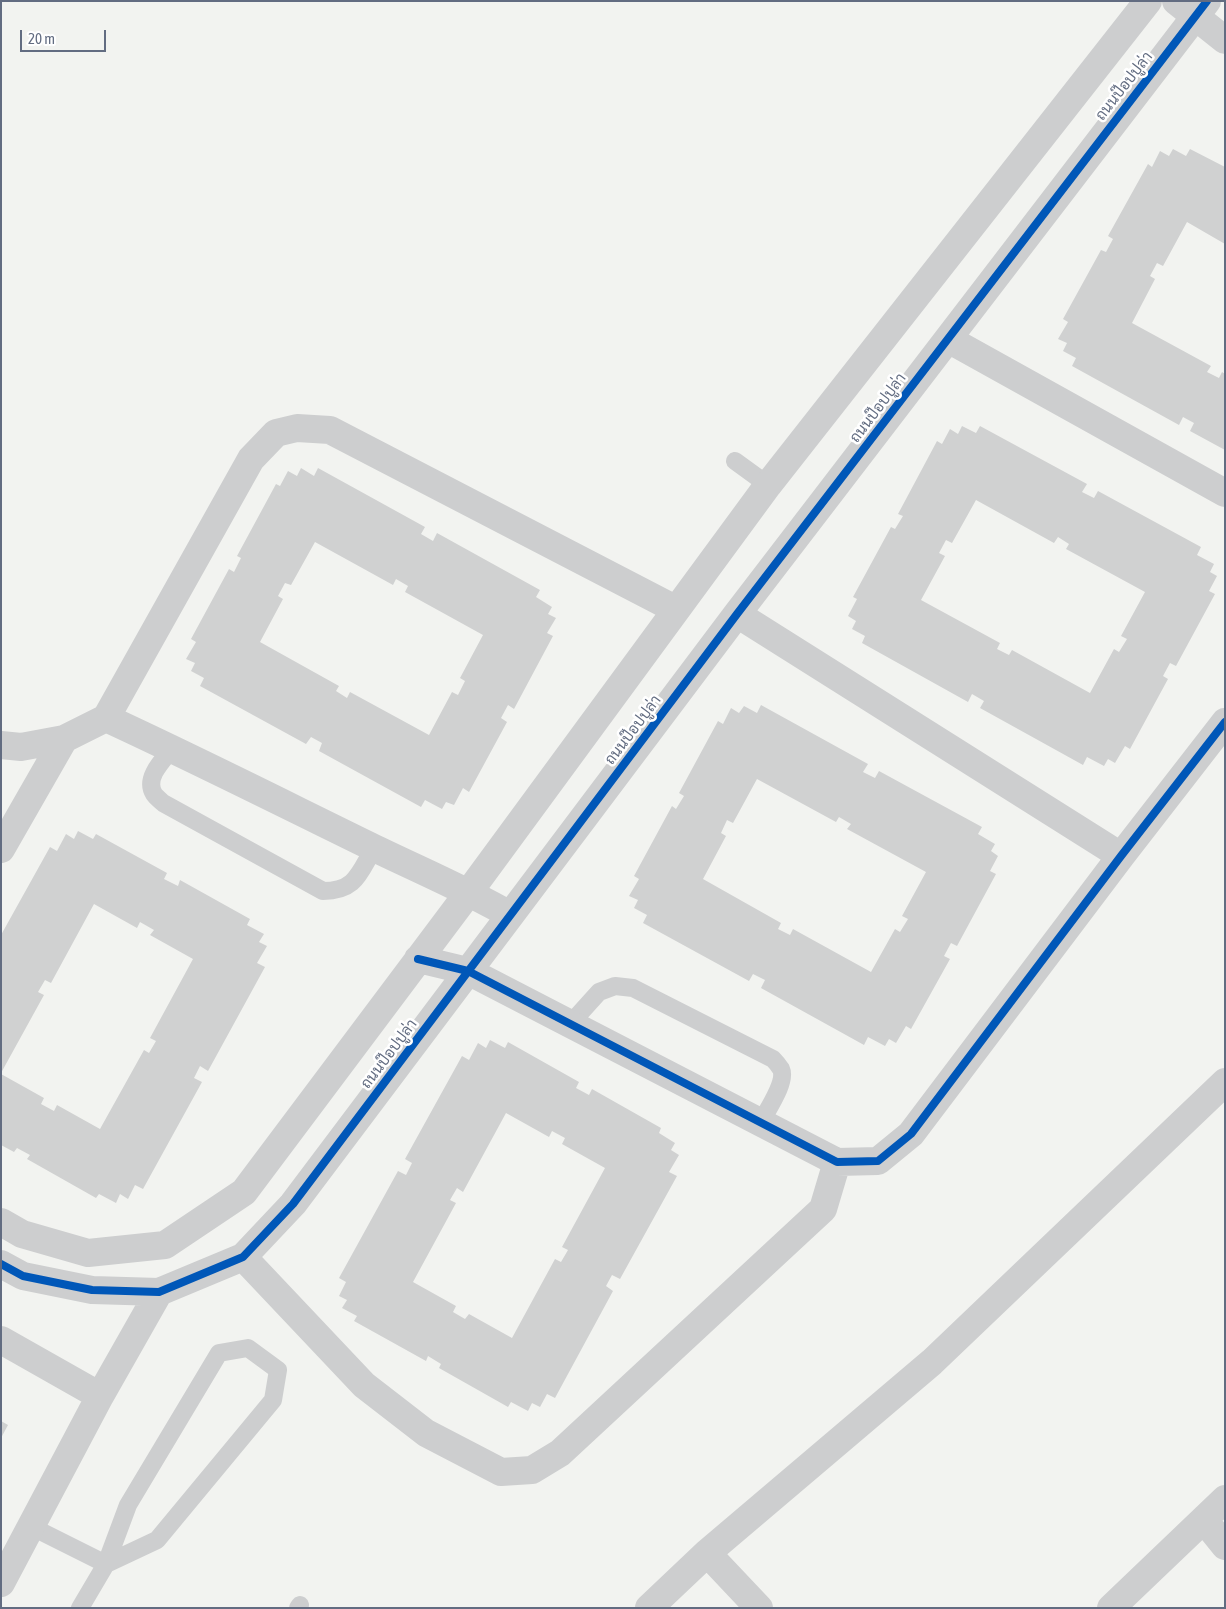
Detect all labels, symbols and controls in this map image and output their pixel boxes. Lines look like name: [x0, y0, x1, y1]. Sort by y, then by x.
scale bar: [22, 20, 109, 52]
text: 20 m: [28, 30, 55, 47]
street label: ถนนป๊อปปูล่า: [1092, 48, 1156, 124]
street label: ถนนป๊อปปูล่า: [846, 370, 910, 446]
street label: ถนนป๊อปปูล่า: [601, 692, 665, 768]
street label: ถนนป๊อปปูล่า: [357, 1016, 421, 1092]

